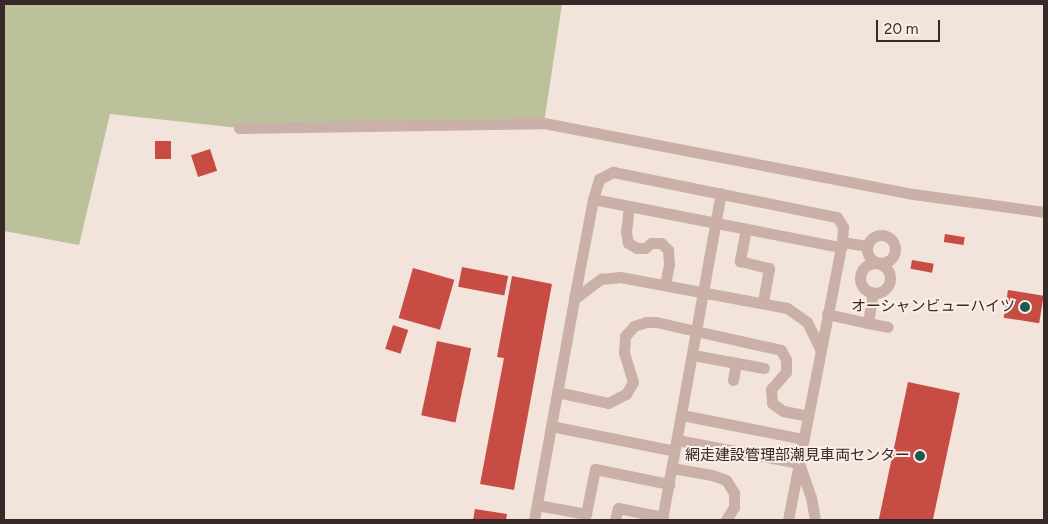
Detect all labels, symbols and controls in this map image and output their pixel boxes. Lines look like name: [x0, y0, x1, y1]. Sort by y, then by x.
scale bar: [878, 10, 942, 42]
text: 20 m: [884, 20, 918, 38]
place label: オーシャンビューハイツ: [850, 298, 1015, 316]
marker: オーシャンビューハイツ: [1019, 301, 1031, 313]
place label: 網走建設管理部潮見車両センター: [685, 447, 910, 465]
marker: 網走建設管理部潮見車両センター: [914, 450, 926, 462]

